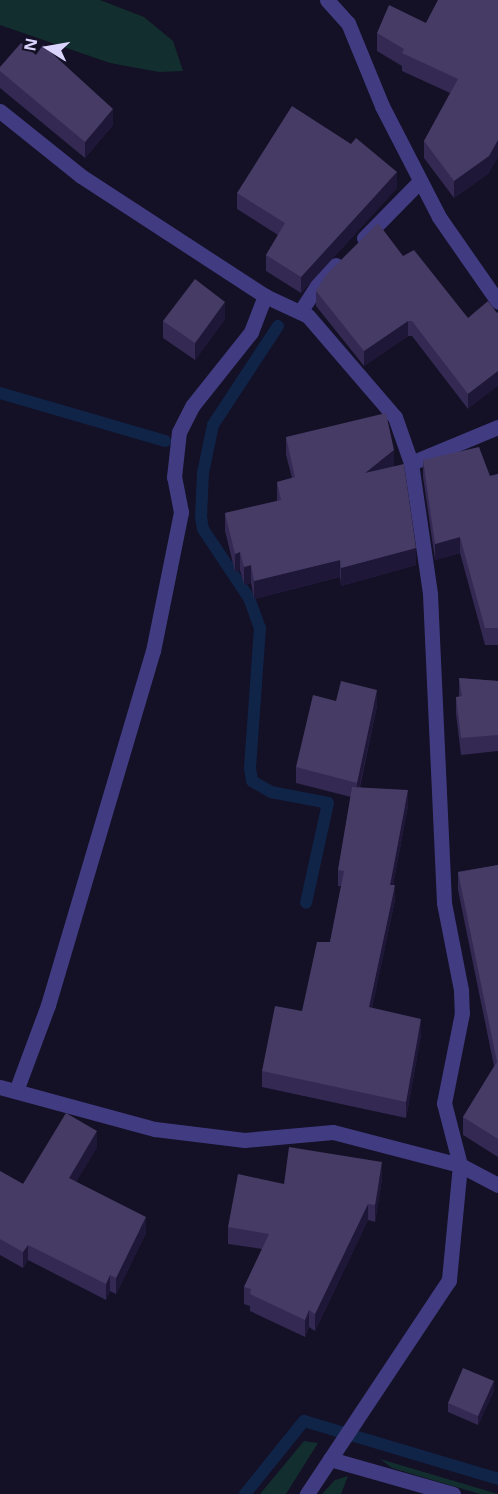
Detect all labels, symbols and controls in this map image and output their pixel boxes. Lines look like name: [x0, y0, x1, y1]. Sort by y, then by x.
north arrow: [18, 18, 78, 78]
text: N: [18, 36, 42, 53]

